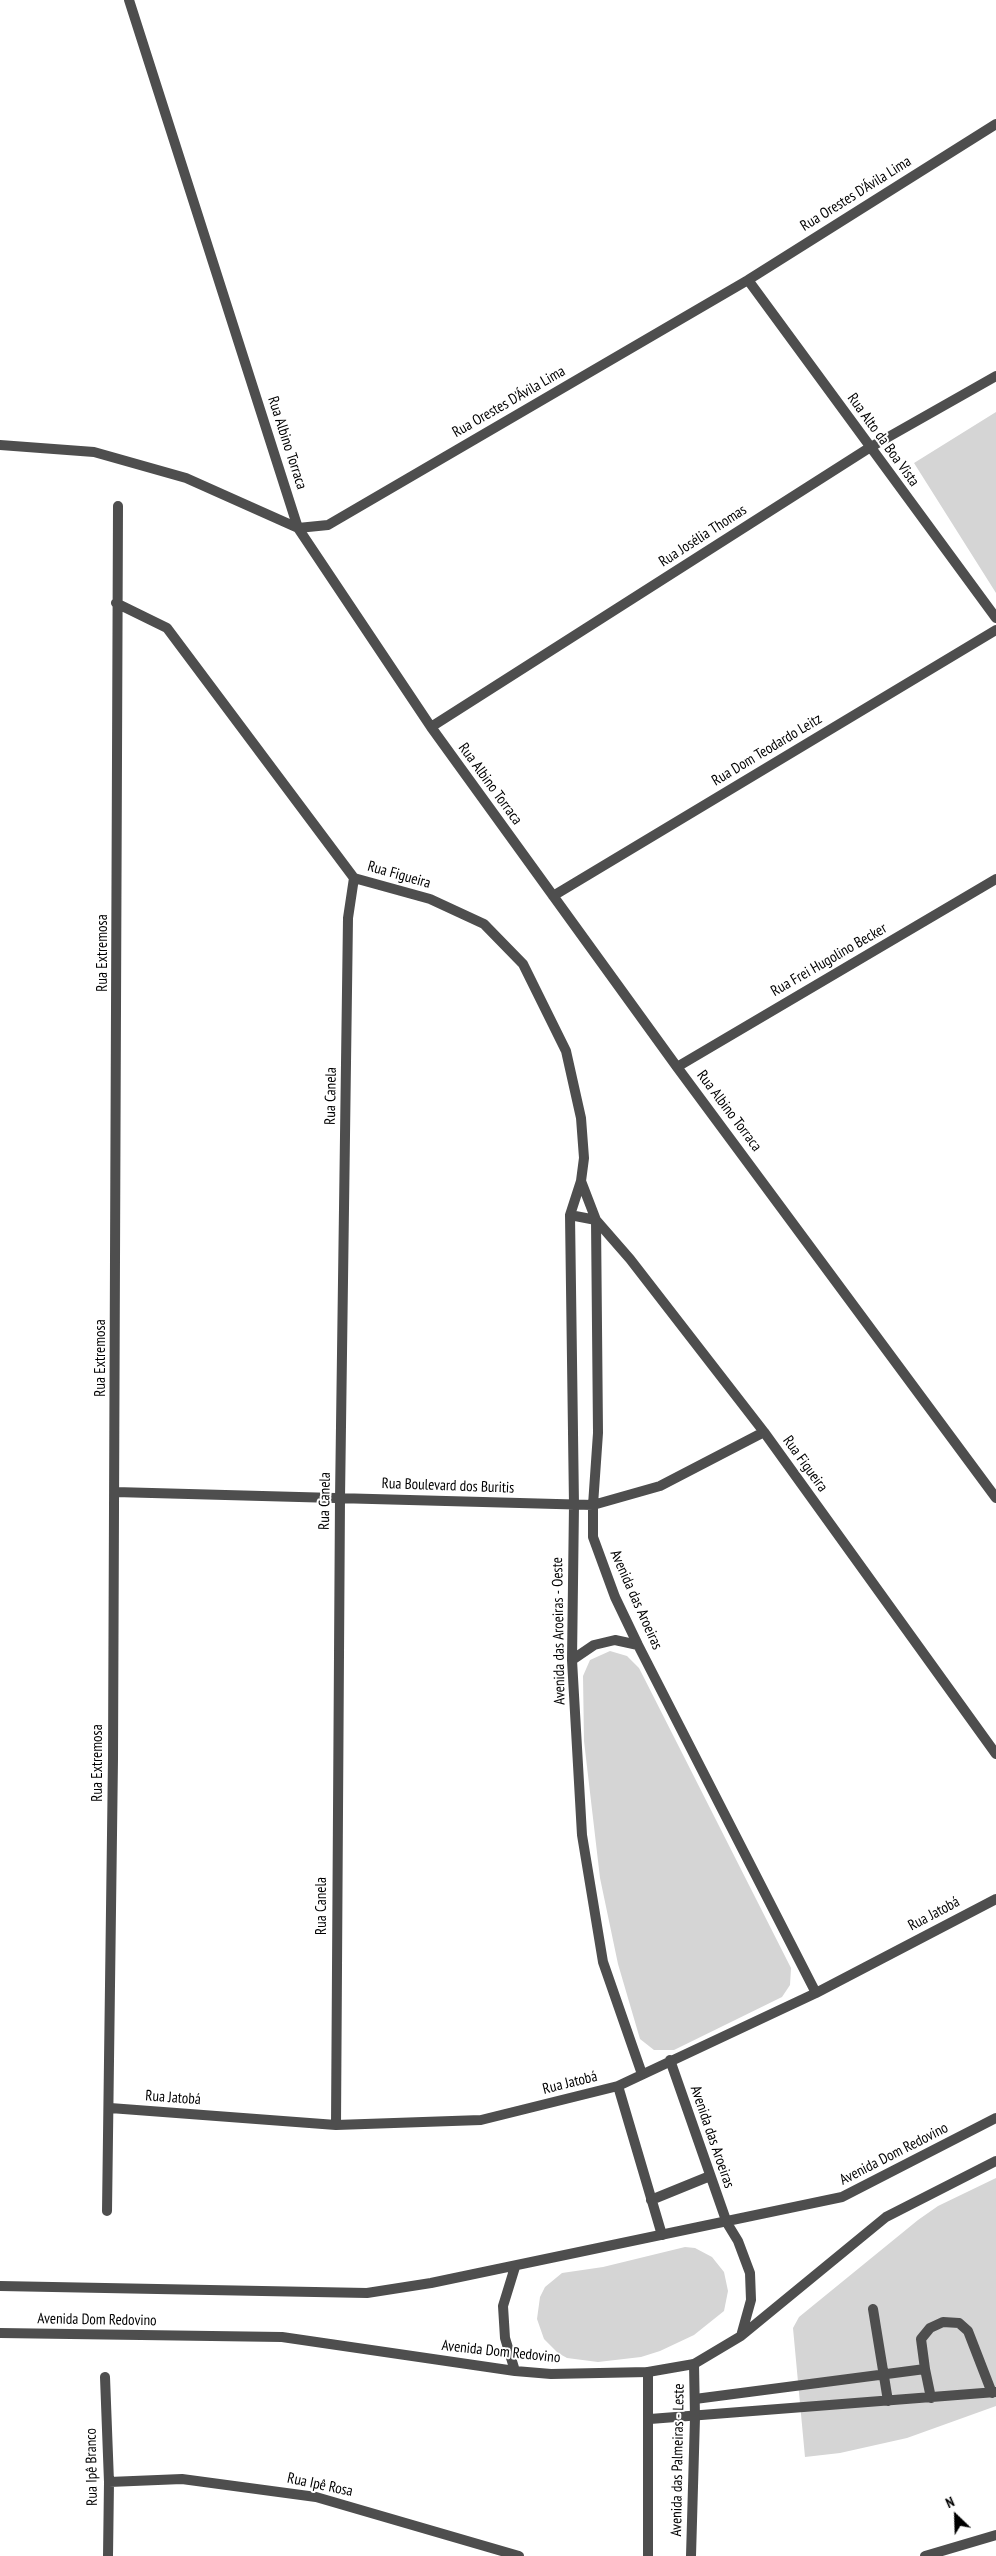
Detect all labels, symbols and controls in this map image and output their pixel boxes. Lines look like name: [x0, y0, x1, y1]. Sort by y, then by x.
street label: Rua Orestes D'Ávila Lima: [797, 153, 915, 235]
street label: Rua Orestes D'Ávila Lima: [449, 362, 569, 442]
street label: Rua Alto da Boa Vista: [843, 390, 923, 490]
street label: Rua Albino Torraca: [264, 394, 310, 492]
street label: Rua Josélia Thomas: [656, 501, 750, 571]
street label: Rua Dom Teodardo Leitz: [709, 710, 825, 790]
street label: Rua Albino Torraca: [454, 740, 526, 828]
street label: Rua Figueira: [365, 857, 433, 893]
street label: Rua Extremosa: [94, 914, 112, 992]
street label: Rua Frei Hugolino Becker: [768, 920, 890, 1000]
street label: Rua Canela: [321, 1067, 341, 1125]
street label: Rua Albino Torraca: [693, 1067, 765, 1155]
street label: Rua Extremosa: [92, 1319, 110, 1397]
street label: Rua Figueira: [779, 1432, 831, 1496]
street label: Rua Canela: [315, 1472, 335, 1530]
street label: Rua Boulevard dos Buritis: [381, 1475, 515, 1497]
street label: Avenida das Aroeiras: [606, 1547, 666, 1653]
street label: Avenida das Aroeiras - Oeste: [549, 1557, 569, 1705]
street label: Rua Extremosa: [89, 1724, 107, 1802]
street label: Rua Canela: [313, 1877, 331, 1935]
street label: Rua Jatobá: [905, 1893, 963, 1935]
street label: Rua Jatobá: [541, 2068, 599, 2098]
street label: Avenida das Aroeiras: [686, 2083, 738, 2191]
street label: Rua Jatobá: [145, 2087, 201, 2109]
street label: Avenida Dom Redovino: [837, 2119, 951, 2189]
street label: Avenida Dom Redovino: [37, 2310, 157, 2330]
street label: Avenida Dom Redovino: [441, 2337, 561, 2367]
street label: Avenida das Palmeiras - Leste: [668, 2383, 688, 2537]
street label: Rua Ipê Branco: [82, 2428, 102, 2506]
street label: Rua Ipê Rosa: [286, 2469, 354, 2501]
north arrow: [931, 2491, 981, 2541]
text: N: [943, 2493, 957, 2512]

